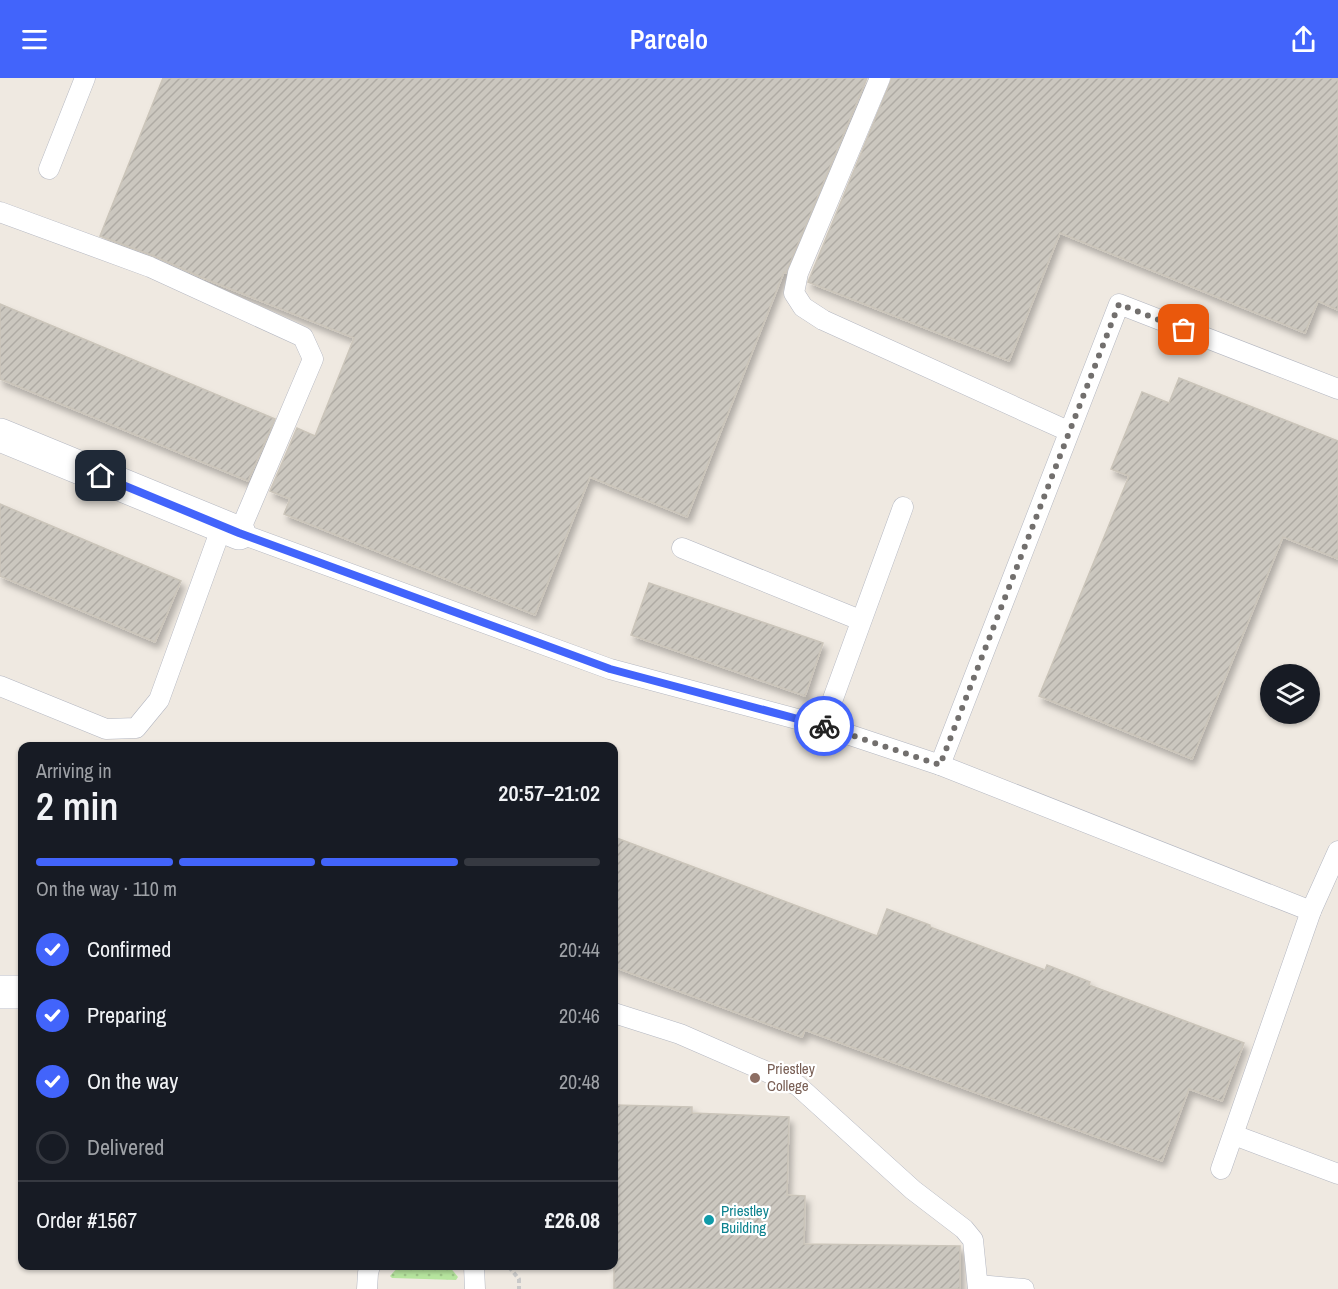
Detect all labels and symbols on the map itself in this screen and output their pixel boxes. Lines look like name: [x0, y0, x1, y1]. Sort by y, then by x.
pin: [1158, 304, 1209, 355]
pin: [75, 450, 126, 501]
courier: [794, 696, 854, 756]
place label: Priestley College: [767, 1058, 816, 1096]
marker: Priestley College: [748, 1071, 762, 1085]
place label: Priestley Building: [721, 1200, 770, 1238]
marker: Priestley Building: [702, 1213, 716, 1227]

